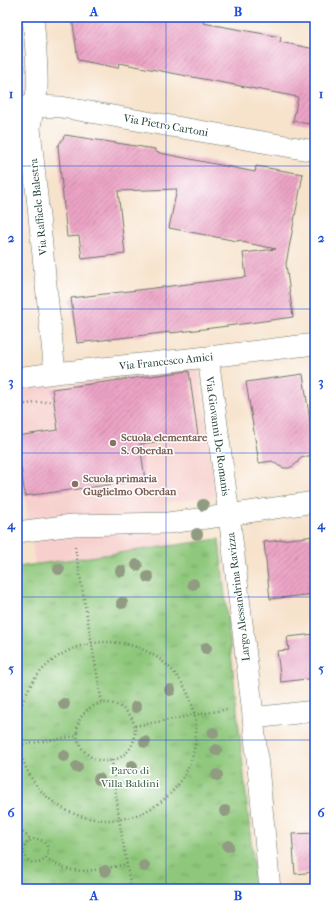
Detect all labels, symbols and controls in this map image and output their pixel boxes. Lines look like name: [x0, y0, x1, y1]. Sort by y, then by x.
text: A: [89, 4, 99, 19]
text: B: [234, 4, 243, 19]
text: 1: [9, 86, 14, 101]
text: 1: [319, 86, 324, 101]
street label: Via Pietro Cartoni: [122, 111, 210, 139]
street label: Via Raffaele Balestra: [27, 157, 50, 257]
text: 2: [8, 230, 15, 245]
text: 2: [318, 230, 325, 245]
street label: Via Francesco Amici: [117, 350, 214, 373]
text: 3: [8, 374, 14, 390]
text: 3: [318, 374, 324, 390]
street label: Via Giovanni De Romanis: [203, 375, 232, 497]
place label: Scuola elementare S. Oberdan: [121, 431, 208, 457]
marker: Scuola elementare S. Oberdan: [108, 438, 118, 448]
place label: Scuola primaria Guglielmo Oberdan: [83, 472, 177, 498]
marker: Scuola primaria Guglielmo Oberdan: [70, 479, 80, 489]
text: 4: [6, 517, 16, 533]
text: 4: [316, 517, 326, 533]
street label: Largo Alessandrina Ravizza: [224, 531, 253, 662]
text: 5: [8, 661, 14, 676]
text: 5: [318, 661, 324, 676]
park label: Parco di Villa Baldini: [100, 764, 160, 790]
text: 6: [7, 805, 15, 820]
text: 6: [317, 805, 325, 820]
text: A: [89, 888, 99, 903]
text: B: [234, 888, 243, 903]

